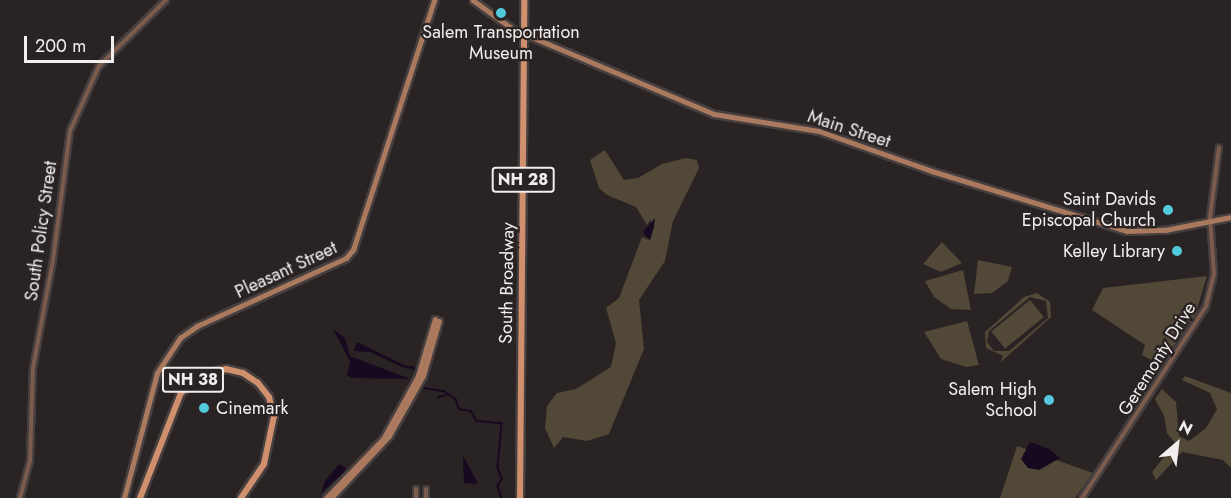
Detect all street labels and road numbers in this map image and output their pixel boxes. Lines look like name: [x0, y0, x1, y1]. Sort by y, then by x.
street label: Main Street: [805, 105, 893, 153]
street label: South Policy Street: [20, 160, 62, 302]
road number: NH 28: [492, 167, 554, 193]
street label: South Broadway: [495, 222, 519, 344]
street label: Pleasant Street: [232, 237, 340, 303]
street label: Geremonty Drive: [1114, 298, 1200, 420]
road number: NH 38: [162, 367, 224, 393]

